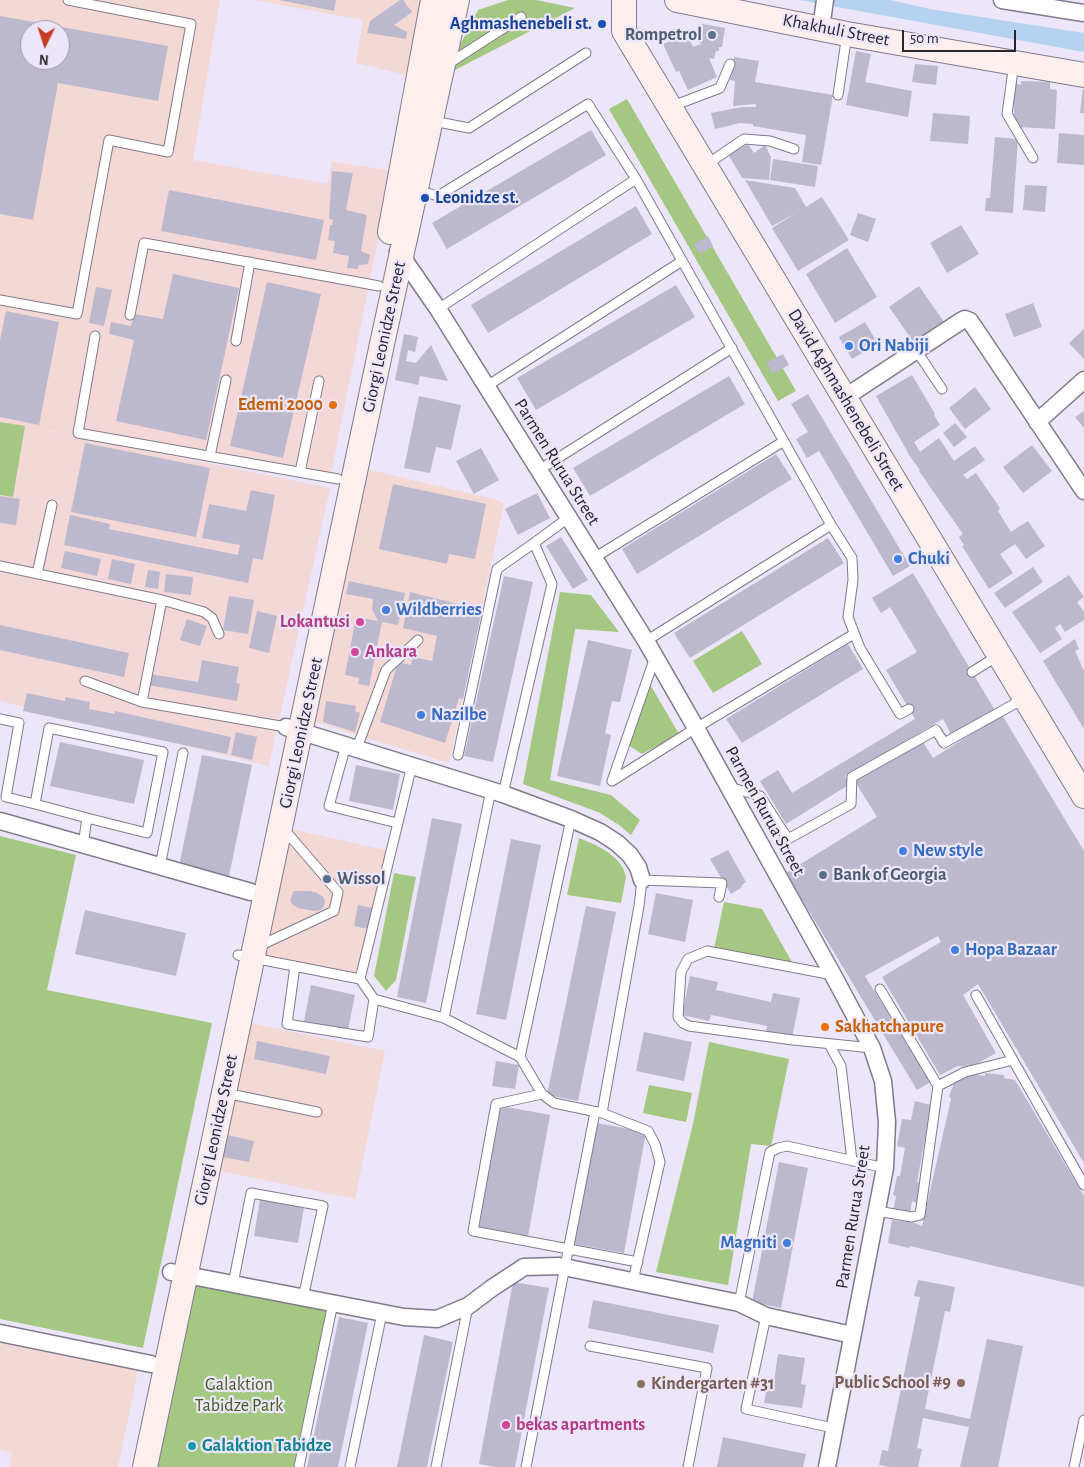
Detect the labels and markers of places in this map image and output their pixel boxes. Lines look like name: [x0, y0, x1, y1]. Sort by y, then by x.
place label: Aghmashenebeli st.: [450, 13, 592, 35]
marker: Aghmashenebeli st.: [596, 18, 608, 30]
place label: Rompetrol: [625, 24, 702, 46]
marker: Rompetrol: [706, 29, 718, 41]
place label: Leonidze st.: [435, 187, 519, 209]
marker: Leonidze st.: [419, 192, 431, 204]
place label: Ori Nabiji: [859, 335, 929, 357]
marker: Ori Nabiji: [843, 340, 855, 352]
place label: Edemi 2000: [238, 394, 323, 416]
marker: Edemi 2000: [327, 399, 339, 411]
place label: Chuki: [908, 548, 950, 570]
marker: Chuki: [892, 553, 904, 565]
place label: Wildberries: [396, 599, 482, 621]
marker: Wildberries: [380, 604, 392, 616]
place label: Lokantusi: [280, 611, 350, 633]
marker: Lokantusi: [354, 616, 366, 628]
place label: Ankara: [365, 641, 417, 663]
marker: Ankara: [349, 646, 361, 658]
place label: Nazilbe: [431, 704, 487, 726]
marker: Nazilbe: [415, 709, 427, 721]
place label: New style: [913, 840, 983, 862]
marker: New style: [897, 845, 909, 857]
place label: Bank of Georgia: [833, 864, 947, 886]
place label: Wissol: [337, 868, 385, 890]
marker: Bank of Georgia: [817, 869, 829, 881]
marker: Wissol: [321, 873, 333, 885]
place label: Hopa Bazaar: [965, 939, 1057, 961]
marker: Hopa Bazaar: [949, 944, 961, 956]
place label: Sakhatchapure: [835, 1016, 944, 1038]
marker: Sakhatchapure: [819, 1021, 831, 1033]
place label: Magniti: [720, 1232, 777, 1254]
marker: Magniti: [781, 1237, 793, 1249]
place label: Public School #9: [834, 1372, 951, 1394]
place label: Kindergarten #31: [651, 1373, 774, 1395]
marker: Public School #9: [955, 1377, 967, 1389]
marker: Kindergarten #31: [635, 1378, 647, 1390]
place label: bekas apartments: [516, 1414, 645, 1436]
marker: bekas apartments: [500, 1419, 512, 1431]
place label: Galaktion Tabidze: [202, 1435, 332, 1457]
marker: Galaktion Tabidze: [186, 1440, 198, 1452]

